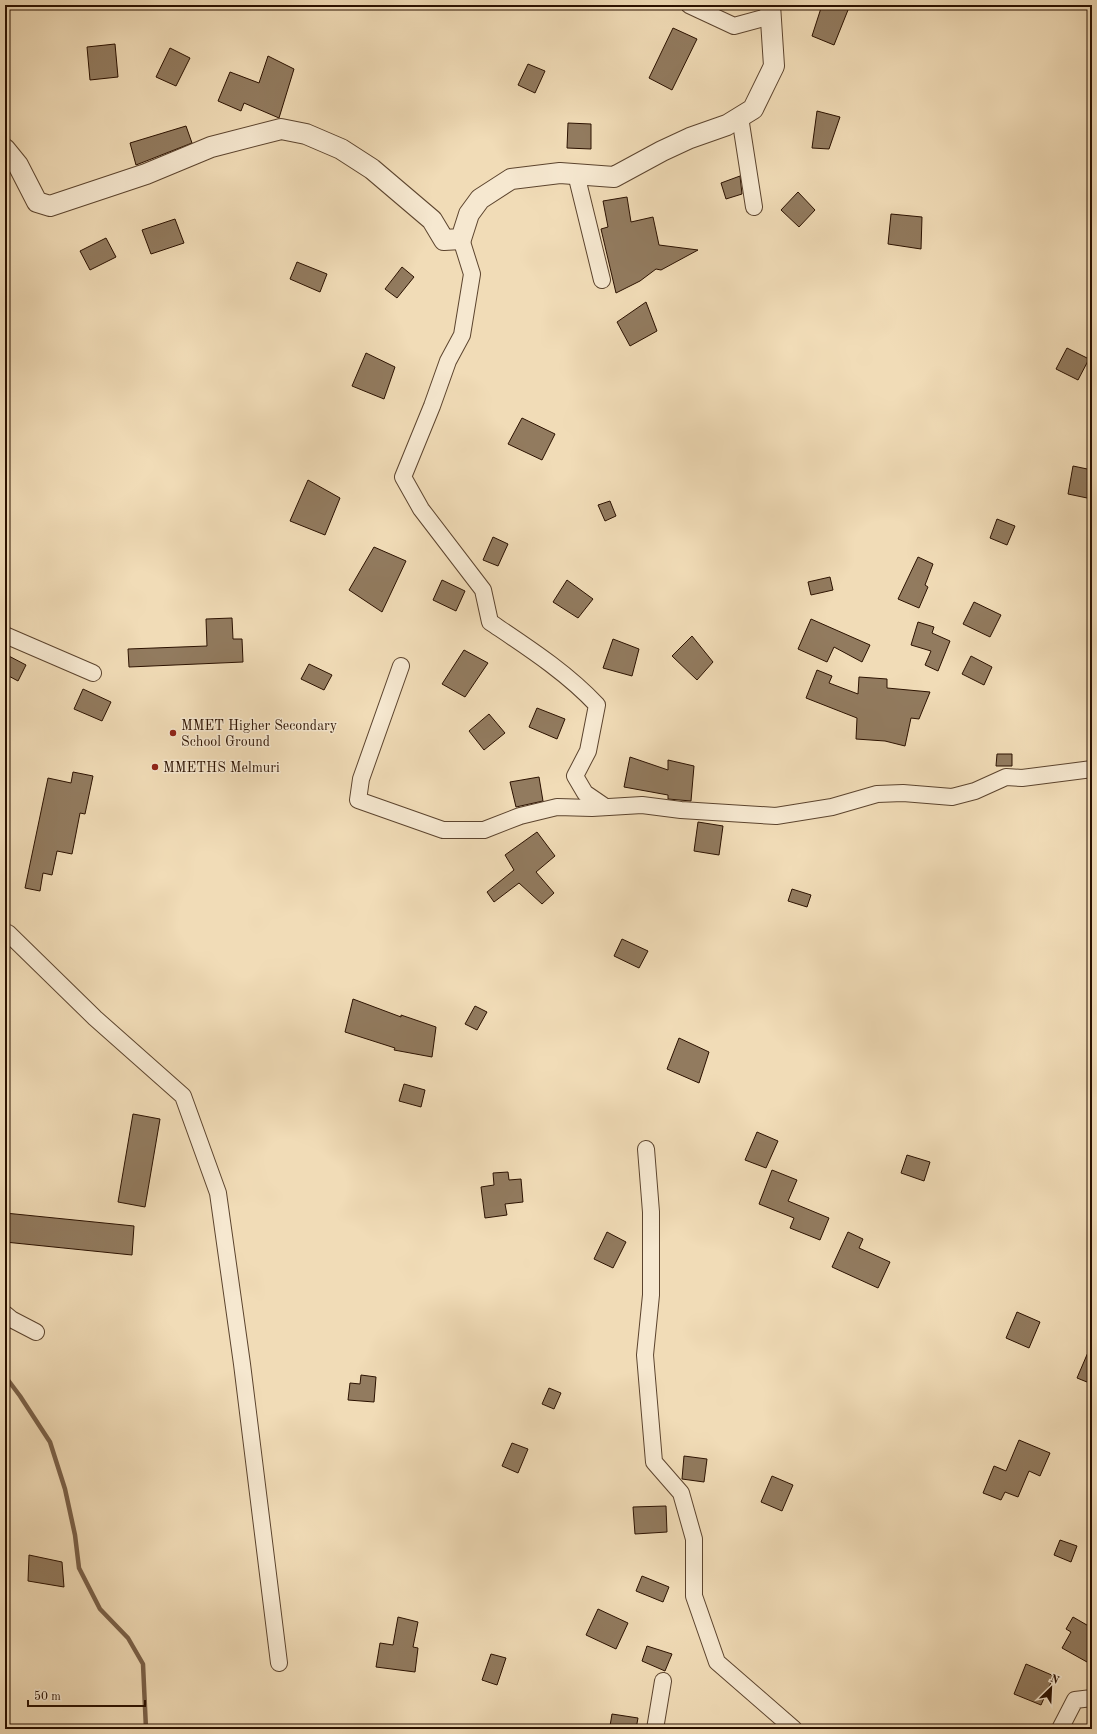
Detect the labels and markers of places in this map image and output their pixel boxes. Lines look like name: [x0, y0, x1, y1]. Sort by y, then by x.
place label: MMET Higher Secondary School Ground: [181, 719, 338, 749]
marker: MMET Higher Secondary School Ground: [168, 728, 178, 738]
place label: MMETHS Melmuri: [163, 761, 280, 775]
marker: MMETHS Melmuri: [150, 762, 160, 772]

